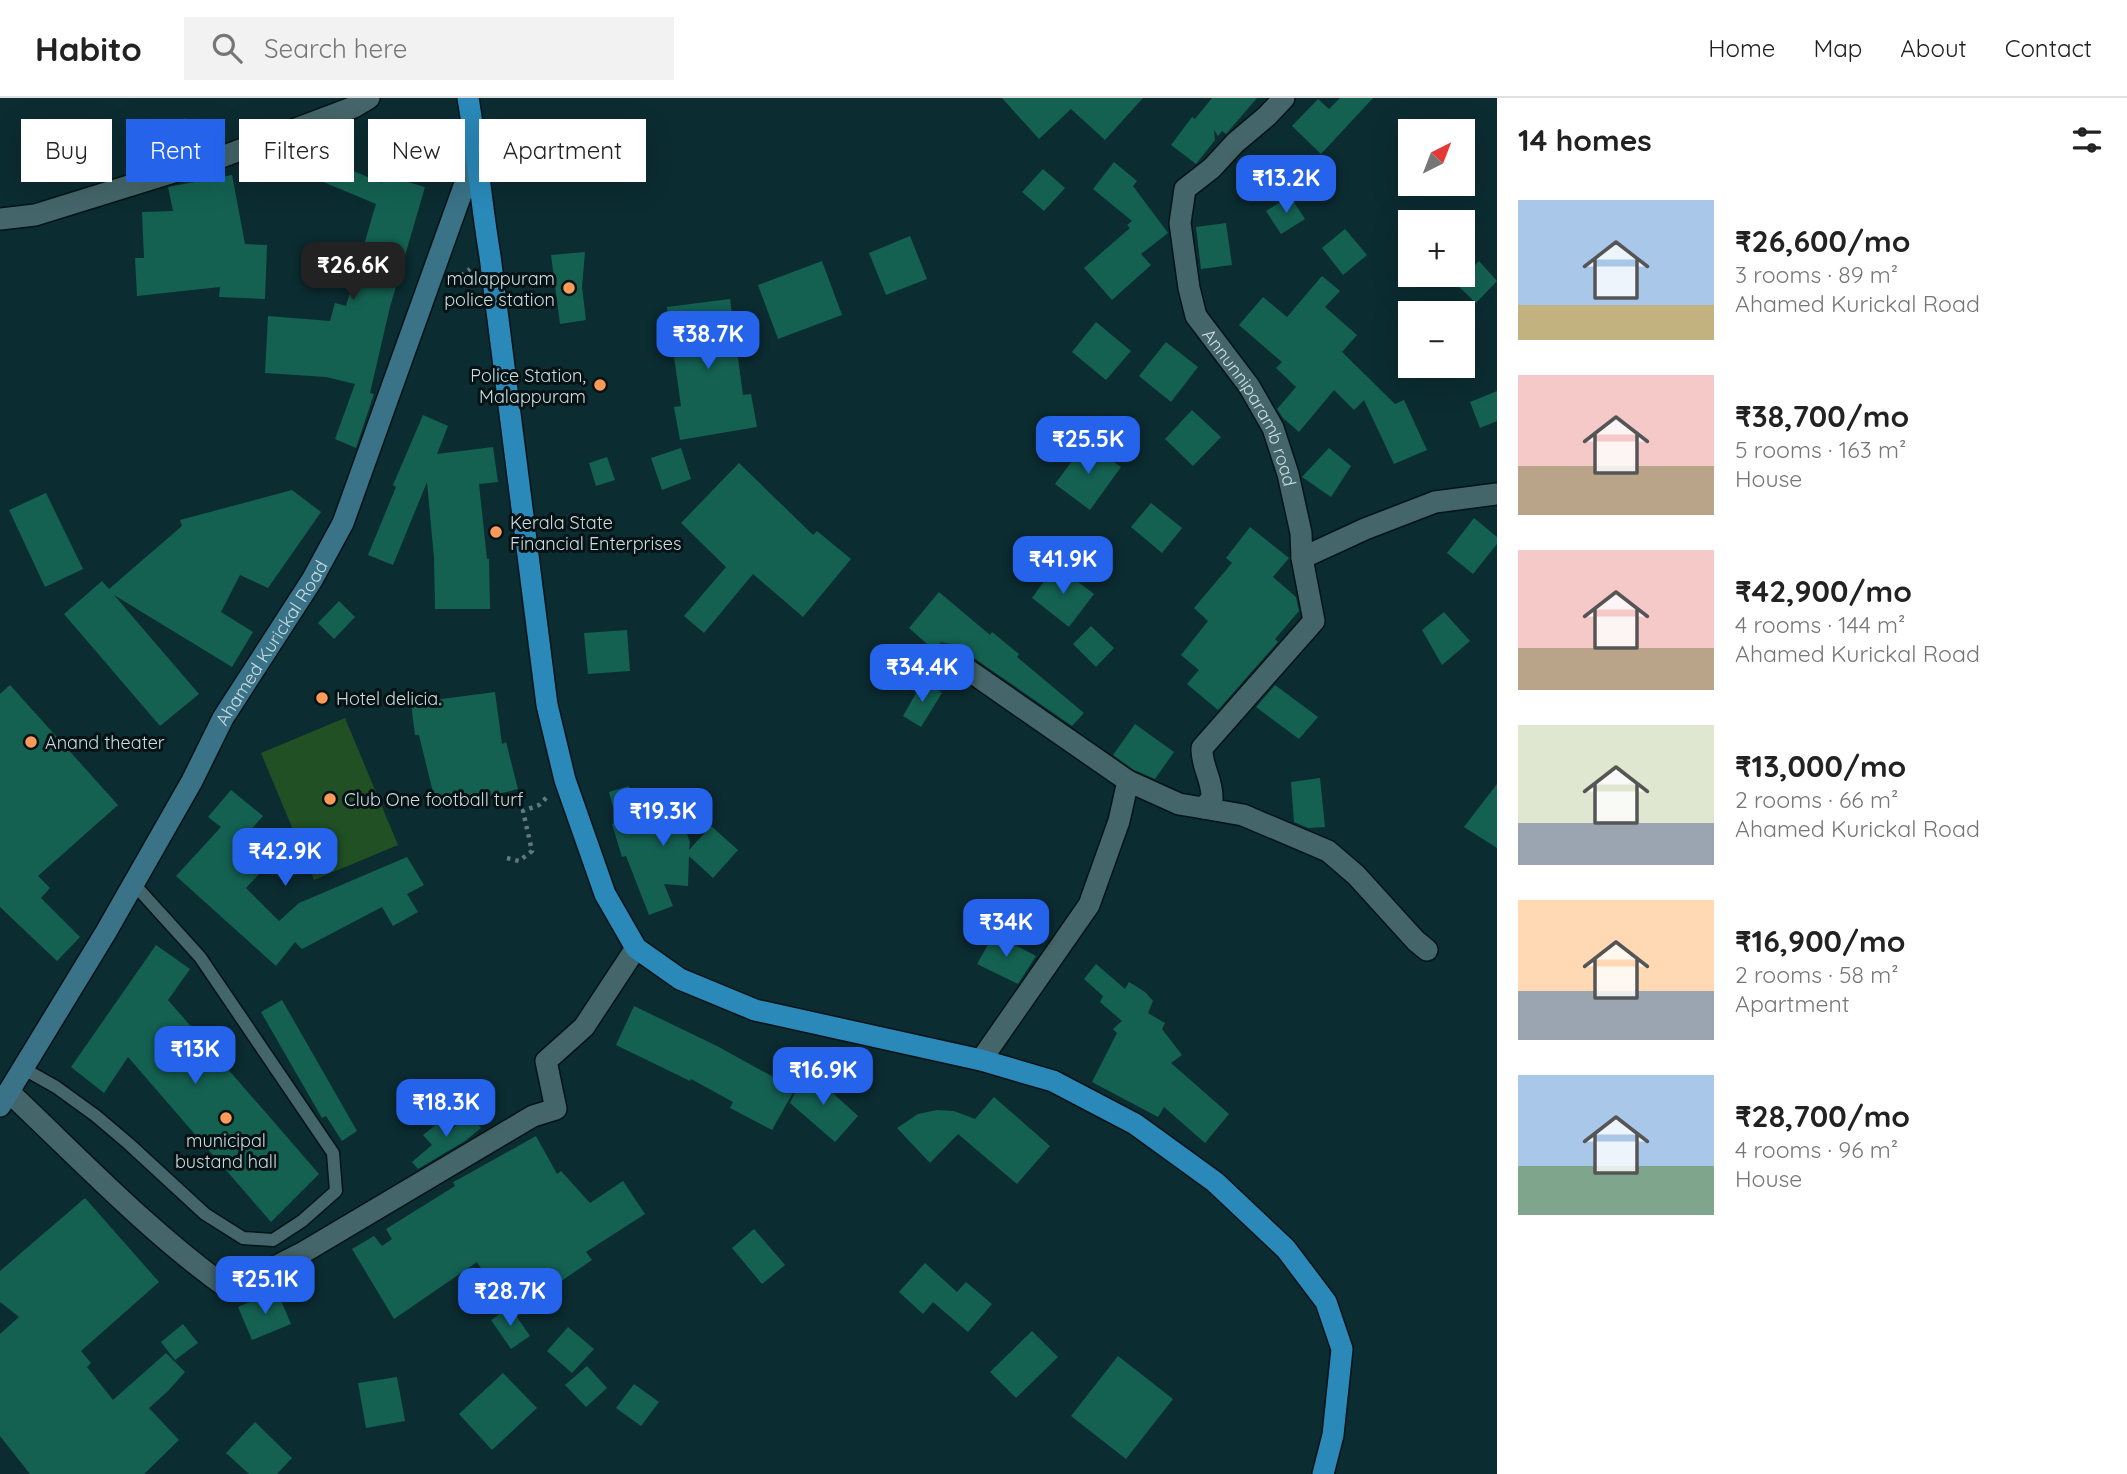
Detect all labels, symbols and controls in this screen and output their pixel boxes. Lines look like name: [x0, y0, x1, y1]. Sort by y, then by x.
search box: [184, 17, 674, 80]
text: Habito: [35, 28, 142, 69]
icon: search: [208, 29, 246, 67]
text: Search here: [264, 32, 407, 65]
text: Home: [1708, 33, 1775, 63]
text: Map: [1813, 33, 1862, 63]
text: About: [1900, 33, 1967, 63]
text: Contact: [2005, 33, 2092, 63]
chip: Buy: [21, 119, 112, 182]
chip: Rent: [126, 119, 225, 182]
chip: Filters: [239, 119, 354, 182]
chip: New: [368, 119, 465, 182]
chip: Apartment: [479, 119, 646, 182]
north arrow: [1398, 119, 1475, 196]
map controls: [1398, 119, 1475, 378]
text: 14 homes: [1518, 121, 1652, 159]
icon: filters: [2068, 121, 2106, 159]
pin: ₹13.2K: [1229, 156, 1343, 215]
text: ₹13.2K: [1252, 163, 1320, 192]
button: +: [1398, 210, 1475, 287]
text: ₹26,600/mo: [1735, 222, 1910, 260]
icon: home: [1574, 228, 1658, 312]
pin: ₹26.6K: [296, 242, 410, 302]
text: ₹26.6K: [317, 250, 389, 279]
text: 3 rooms · 89 m²: [1735, 260, 1898, 289]
place label: malappuram police station: [444, 267, 555, 311]
marker: malappuram police station: [561, 280, 577, 296]
text: Ahamed Kurickal Road: [1735, 289, 1980, 318]
button: −: [1398, 301, 1475, 378]
pin: ₹38.7K: [651, 312, 765, 371]
text: ₹38.7K: [672, 319, 744, 348]
street label: Annunniparamb road: [1198, 324, 1302, 488]
place label: Police Station, Malappuram: [470, 364, 586, 408]
marker: Police Station, Malappuram: [592, 377, 608, 393]
text: ₹38,700/mo: [1735, 397, 1909, 435]
icon: home: [1574, 403, 1658, 487]
pin: ₹25.5K: [1031, 416, 1145, 476]
text: ₹25.5K: [1052, 424, 1124, 453]
text: 5 rooms · 163 m²: [1735, 435, 1906, 464]
text: House: [1735, 464, 1802, 493]
place label: Kerala State Financial Enterprises: [510, 511, 681, 555]
marker: Kerala State Financial Enterprises: [488, 524, 504, 540]
pin: ₹41.9K: [1006, 536, 1120, 596]
text: ₹41.9K: [1029, 544, 1097, 573]
street label: Ahamed Kurickal Road: [210, 556, 332, 729]
text: ₹42,900/mo: [1735, 572, 1912, 610]
icon: home: [1574, 578, 1658, 662]
text: 4 rooms · 144 m²: [1735, 610, 1905, 639]
text: Ahamed Kurickal Road: [1735, 639, 1980, 668]
pin: ₹34.4K: [865, 644, 979, 704]
text: ₹34.4K: [886, 652, 958, 681]
place label: Hotel delicia.: [336, 687, 441, 710]
marker: Hotel delicia.: [314, 690, 330, 706]
place label: Anand theater: [45, 731, 165, 754]
marker: Anand theater: [23, 734, 39, 750]
text: ₹13,000/mo: [1735, 747, 1906, 785]
icon: home: [1574, 753, 1658, 837]
text: 2 rooms · 66 m²: [1735, 785, 1898, 814]
place label: Club One football turf: [344, 788, 524, 811]
pin: ₹19.3K: [606, 788, 720, 848]
marker: Club One football turf: [322, 791, 338, 807]
text: ₹19.3K: [630, 796, 696, 825]
text: Ahamed Kurickal Road: [1735, 814, 1980, 843]
pin: ₹42.9K: [228, 828, 342, 888]
text: ₹42.9K: [248, 836, 322, 865]
pin: ₹34K: [965, 900, 1047, 959]
text: ₹34K: [979, 907, 1033, 936]
text: ₹16,900/mo: [1735, 922, 1905, 960]
icon: home: [1574, 928, 1658, 1012]
text: 2 rooms · 58 m²: [1735, 960, 1898, 989]
text: Apartment: [1735, 989, 1849, 1018]
pin: ₹13K: [154, 1026, 236, 1086]
text: ₹13K: [170, 1034, 220, 1063]
pin: ₹16.9K: [766, 1048, 880, 1107]
text: ₹16.9K: [789, 1055, 857, 1084]
pin: ₹18.3K: [389, 1080, 503, 1139]
text: ₹18.3K: [412, 1087, 480, 1116]
text: ₹28,700/mo: [1735, 1097, 1910, 1135]
icon: home: [1574, 1103, 1658, 1187]
marker: municipal bustand hall: [218, 1110, 234, 1126]
place label: municipal bustand hall: [175, 1129, 277, 1173]
text: 4 rooms · 96 m²: [1735, 1135, 1898, 1164]
text: House: [1735, 1164, 1802, 1193]
pin: ₹25.1K: [208, 1256, 322, 1316]
text: ₹25.1K: [232, 1264, 298, 1293]
pin: ₹28.7K: [453, 1268, 567, 1328]
text: ₹28.7K: [474, 1276, 546, 1305]

